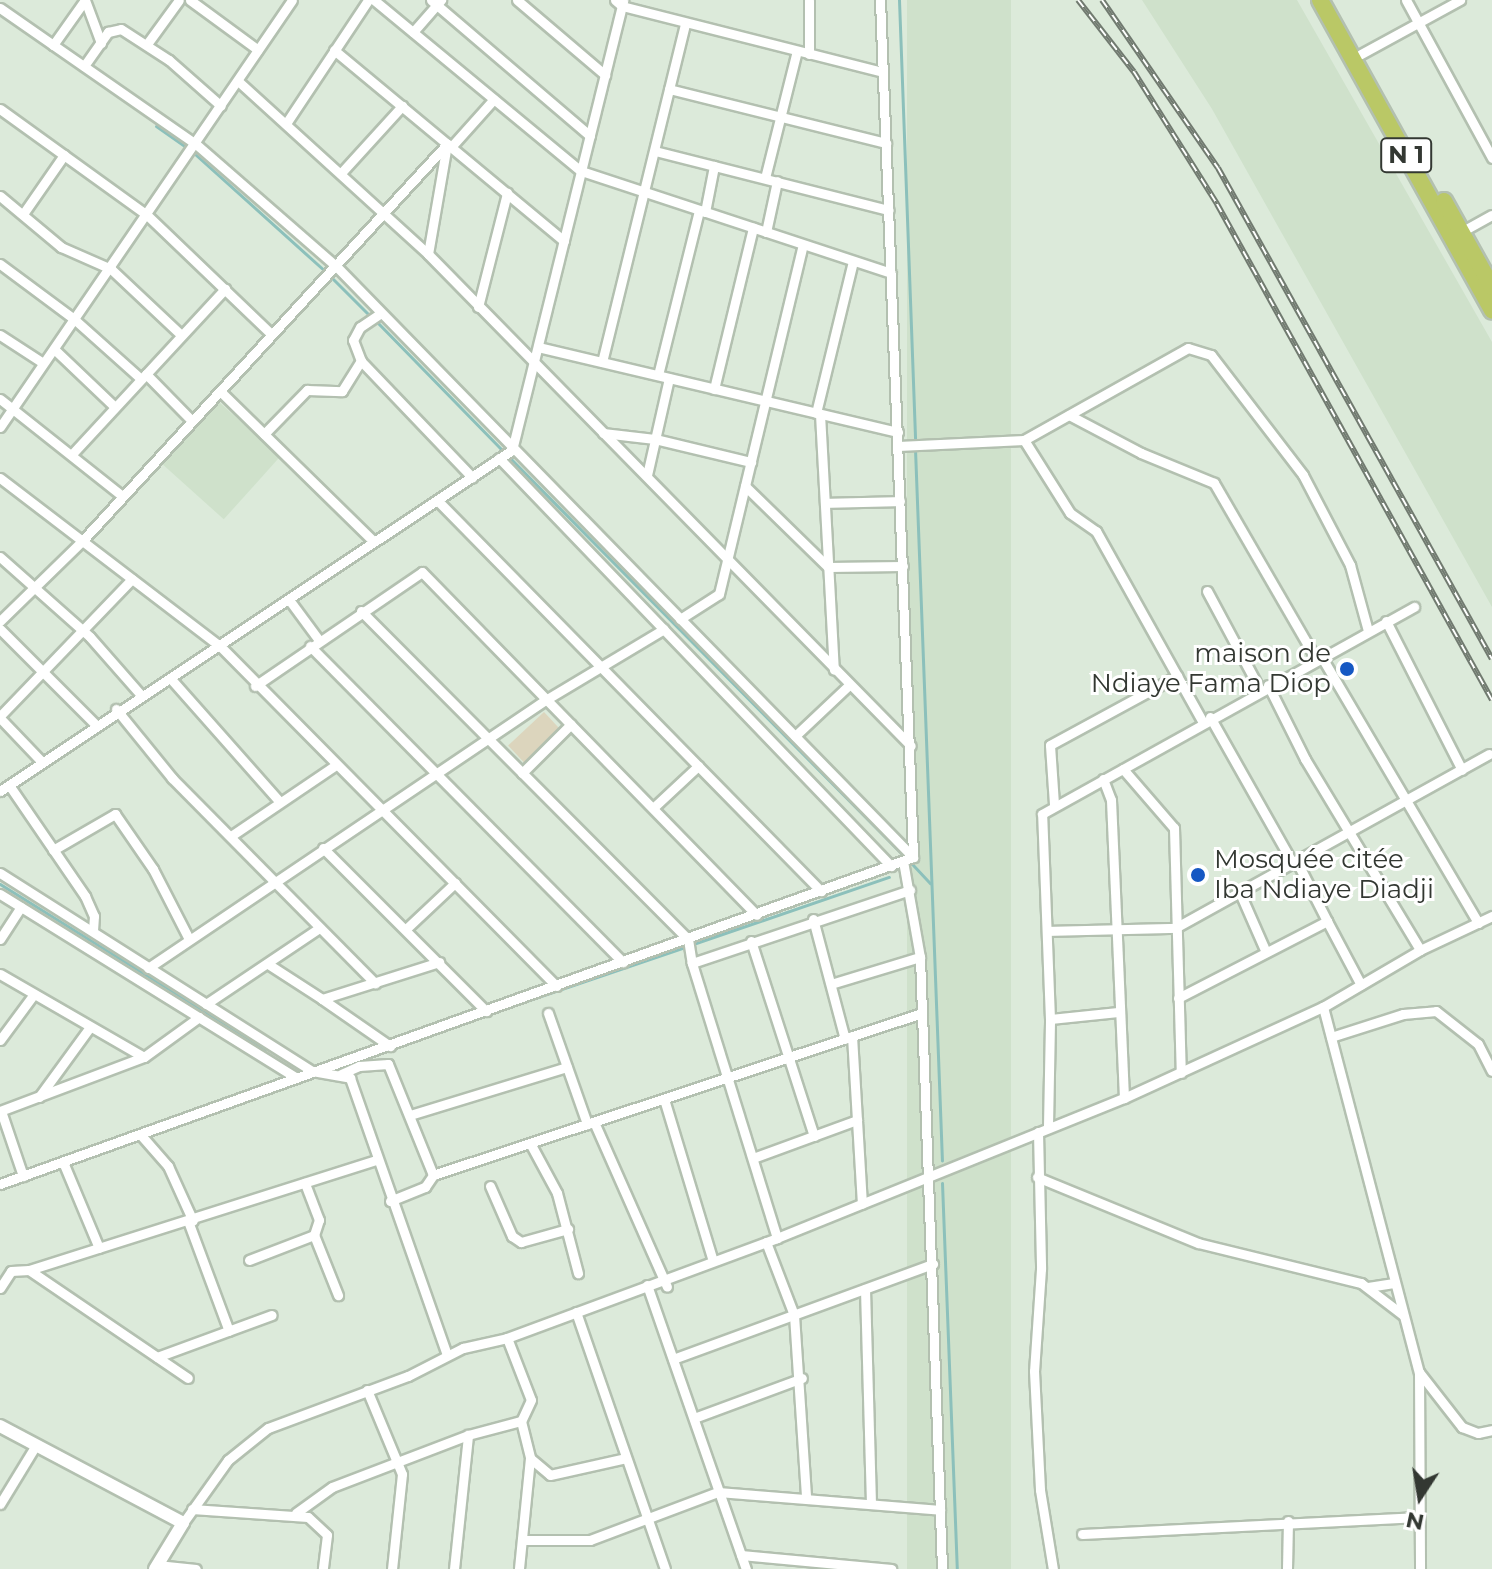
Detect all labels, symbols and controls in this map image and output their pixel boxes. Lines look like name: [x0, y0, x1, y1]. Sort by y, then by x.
road number: N 1: [1380, 135, 1432, 175]
place label: maison de Ndiaye Fama Diop: [1091, 638, 1331, 700]
marker: maison de Ndiaye Fama Diop: [1338, 660, 1356, 678]
place label: Mosquée citée Iba Ndiaye Diadji: [1214, 844, 1434, 906]
marker: Mosquée citée Iba Ndiaye Diadji: [1189, 866, 1207, 884]
north arrow: [1380, 1457, 1460, 1537]
text: N: [1403, 1506, 1426, 1536]

